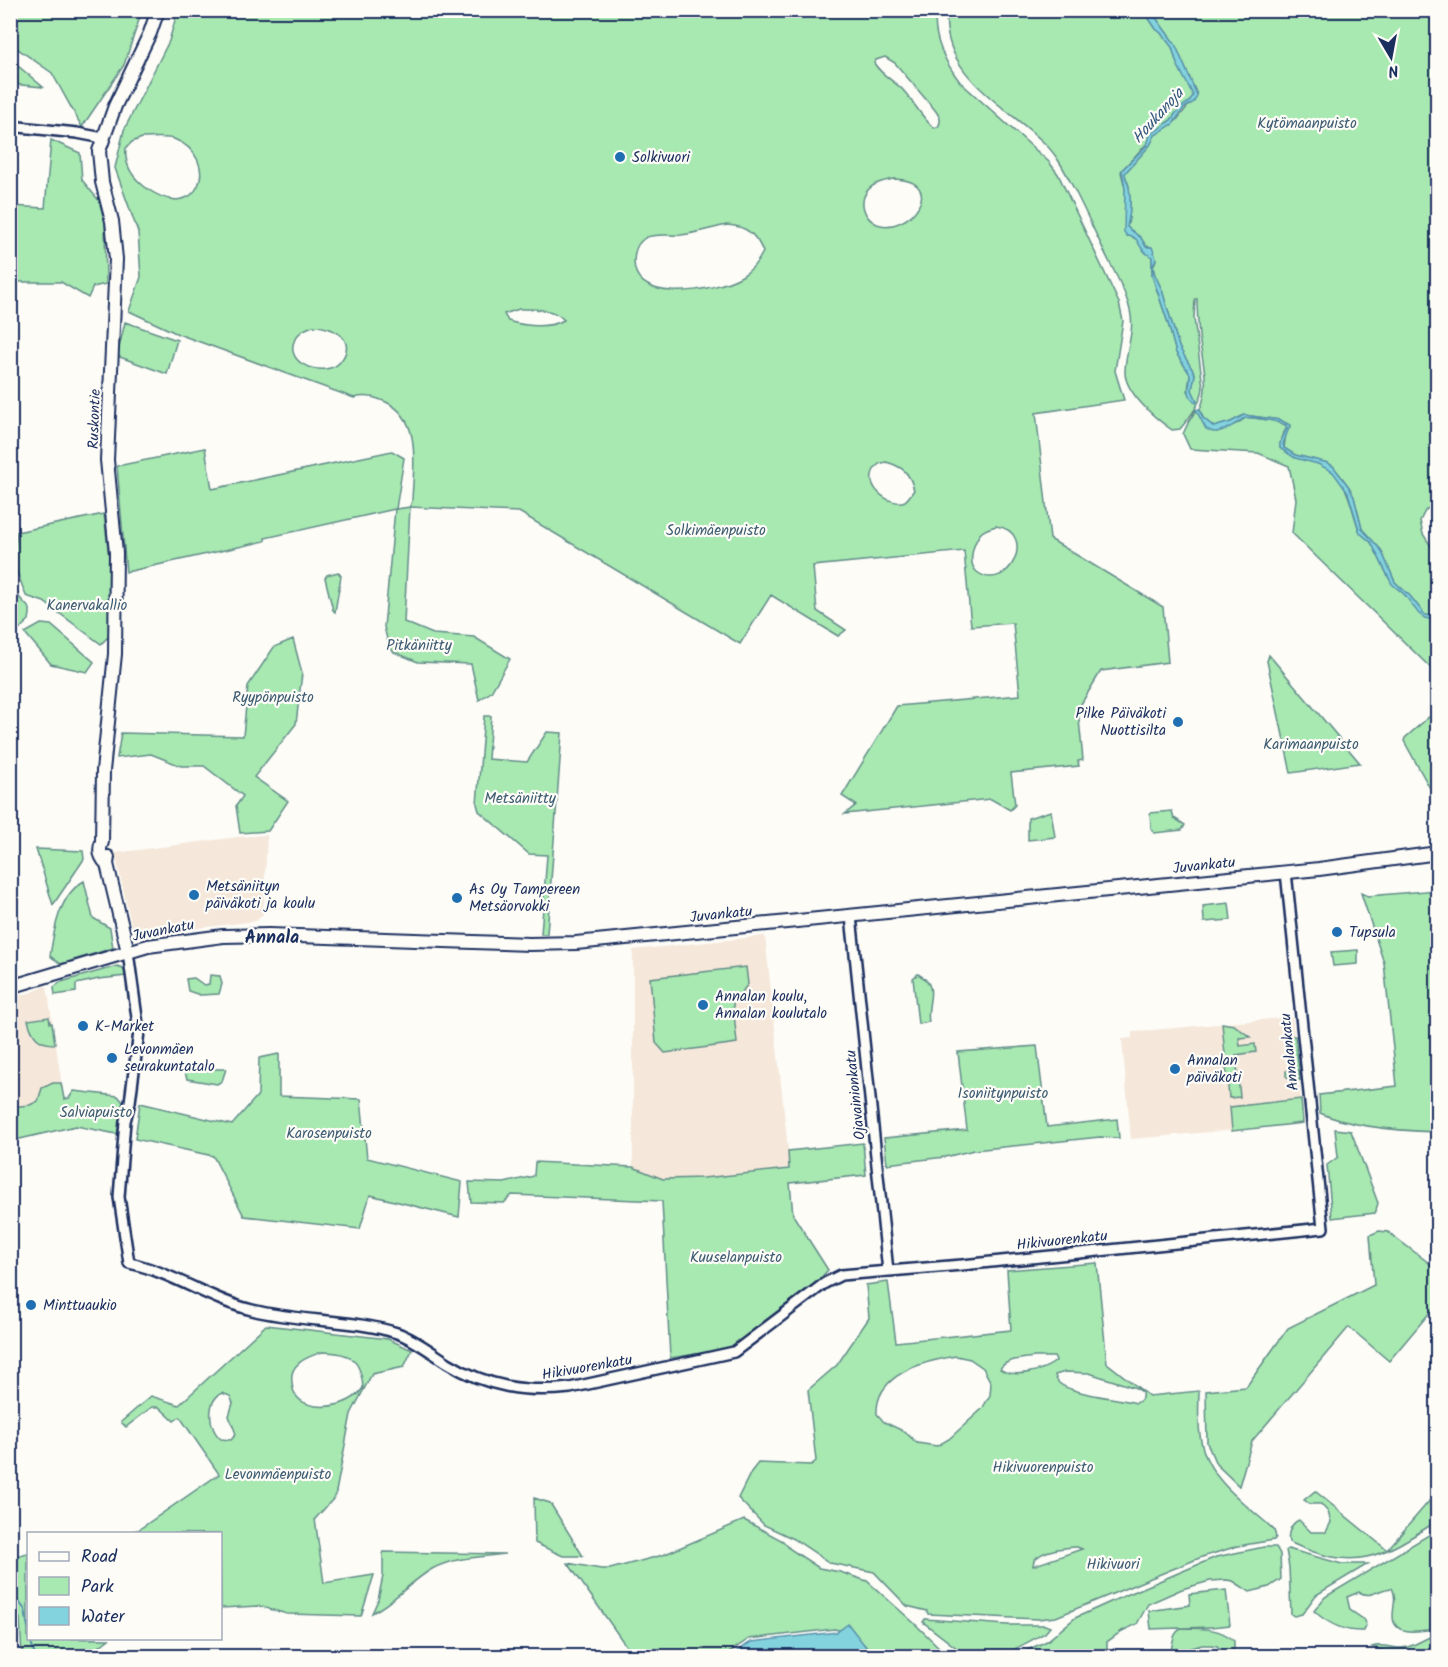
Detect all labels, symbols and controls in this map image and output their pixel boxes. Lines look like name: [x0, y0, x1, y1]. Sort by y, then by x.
north arrow: [1361, 27, 1421, 87]
text: N: [1386, 57, 1400, 83]
water label: Houkanoja: [1126, 81, 1191, 150]
park label: Kytömaanpuisto: [1257, 112, 1357, 136]
place label: Solkivuori: [632, 146, 691, 170]
marker: Solkivuori: [613, 150, 627, 164]
street label: Ruskontie: [82, 388, 108, 450]
park label: Solkimäenpuisto: [666, 519, 766, 543]
park label: Kanervakallio: [47, 594, 128, 618]
park label: Pitkäniitty: [386, 634, 453, 658]
park label: Ryypönpuisto: [232, 686, 314, 710]
place label: Pilke Päiväkoti Nuottisilta: [1075, 702, 1167, 743]
marker: Pilke Päiväkoti Nuottisilta: [1171, 715, 1185, 729]
park label: Karimaanpuisto: [1263, 733, 1359, 757]
park label: Metsäniitty: [484, 787, 557, 811]
street label: Juvankatu: [1172, 851, 1237, 881]
place label: Metsäniityn päiväkoti ja koulu: [205, 875, 315, 916]
place label: As Oy Tampereen Metsäorvokki: [469, 878, 580, 919]
marker: Metsäniityn päiväkoti ja koulu: [187, 888, 201, 902]
marker: As Oy Tampereen Metsäorvokki: [450, 891, 464, 905]
street label: Juvankatu: [689, 900, 754, 930]
street label: Juvankatu: [130, 913, 196, 949]
place label: Tupsula: [1349, 921, 1396, 945]
district label: Annala: [245, 924, 299, 953]
marker: Tupsula: [1330, 925, 1344, 939]
place label: Annalan koulu, Annalan koulutalo: [715, 985, 827, 1026]
marker: Annalan koulu, Annalan koulutalo: [696, 998, 710, 1012]
street label: Annalankatu: [1274, 1012, 1306, 1092]
place label: K-Market: [95, 1015, 154, 1039]
marker: K-Market: [76, 1019, 90, 1033]
place label: Levonmäen seurakuntatalo: [124, 1038, 215, 1079]
street label: Ojavainionkatu: [839, 1049, 873, 1141]
place label: Annalan päiväkoti: [1186, 1049, 1243, 1090]
marker: Levonmäen seurakuntatalo: [105, 1051, 119, 1065]
marker: Annalan päiväkoti: [1168, 1062, 1182, 1076]
park label: Isoniitynpuisto: [958, 1082, 1049, 1106]
park label: Salviapuisto: [60, 1101, 132, 1125]
park label: Karosenpuisto: [286, 1122, 372, 1146]
street label: Hikivuorenkatu: [1015, 1224, 1109, 1258]
park label: Kuuselanpuisto: [690, 1246, 782, 1270]
place label: Minttuaukio: [43, 1294, 117, 1318]
marker: Minttuaukio: [24, 1298, 38, 1312]
street label: Hikivuorenkatu: [540, 1348, 634, 1388]
park label: Hikivuorenpuisto: [992, 1456, 1094, 1480]
park label: Levonmäenpuisto: [225, 1463, 332, 1487]
legend: [27, 1532, 222, 1640]
text: Road: [81, 1543, 118, 1572]
park label: Hikivuori: [1086, 1553, 1141, 1577]
text: Park: [81, 1573, 114, 1602]
text: Water: [81, 1603, 126, 1632]

